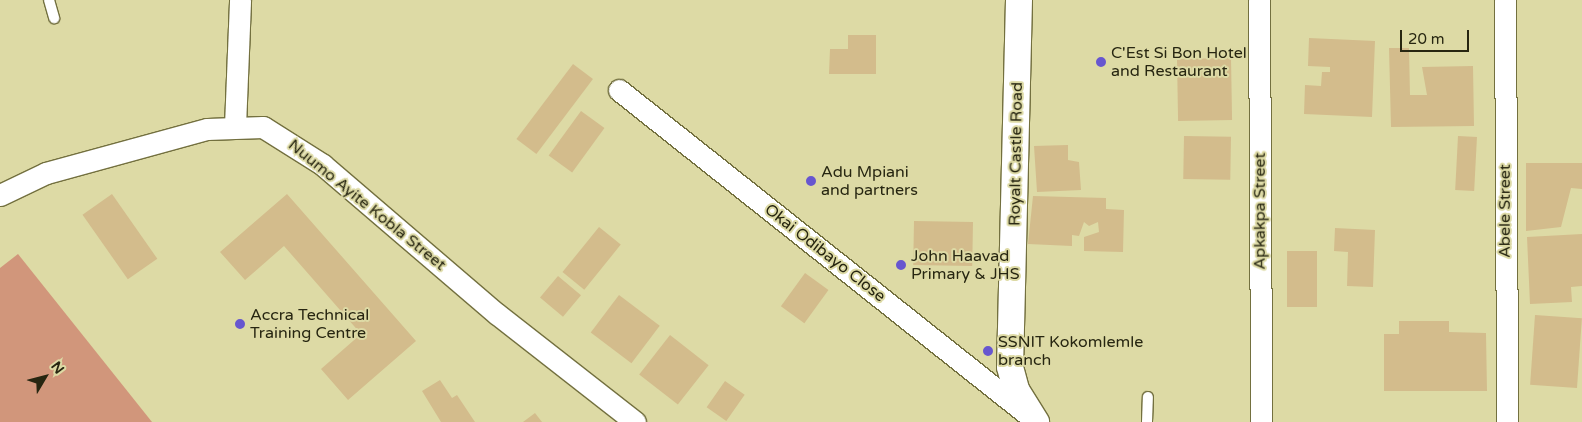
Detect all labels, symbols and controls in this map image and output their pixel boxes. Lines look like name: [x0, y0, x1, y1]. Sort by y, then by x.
scale bar: [1402, 20, 1471, 52]
text: 20 m: [1408, 30, 1445, 48]
place label: C'Est Si Bon Hotel and Restaurant: [1111, 43, 1247, 81]
marker: C'Est Si Bon Hotel and Restaurant: [1095, 56, 1107, 68]
street label: Royalt Castle Road: [1005, 82, 1027, 226]
street label: Nuumo Ayite Kobla Street: [284, 135, 450, 275]
street label: Apkakpa Street: [1250, 152, 1270, 270]
place label: Adu Mpiani and partners: [821, 162, 918, 200]
street label: Abele Street: [1495, 164, 1515, 258]
marker: Adu Mpiani and partners: [805, 175, 817, 187]
street label: Okai Odibayo Close: [761, 200, 889, 306]
place label: John Haavad Primary & JHS: [911, 246, 1020, 284]
marker: John Haavad Primary & JHS: [895, 259, 907, 271]
place label: Accra Technical Training Centre: [250, 305, 369, 343]
marker: Accra Technical Training Centre: [234, 318, 246, 330]
place label: SSNIT Kokomlemle branch: [998, 332, 1143, 370]
marker: SSNIT Kokomlemle branch: [982, 345, 994, 357]
north arrow: [20, 352, 70, 402]
text: N: [47, 358, 68, 377]

